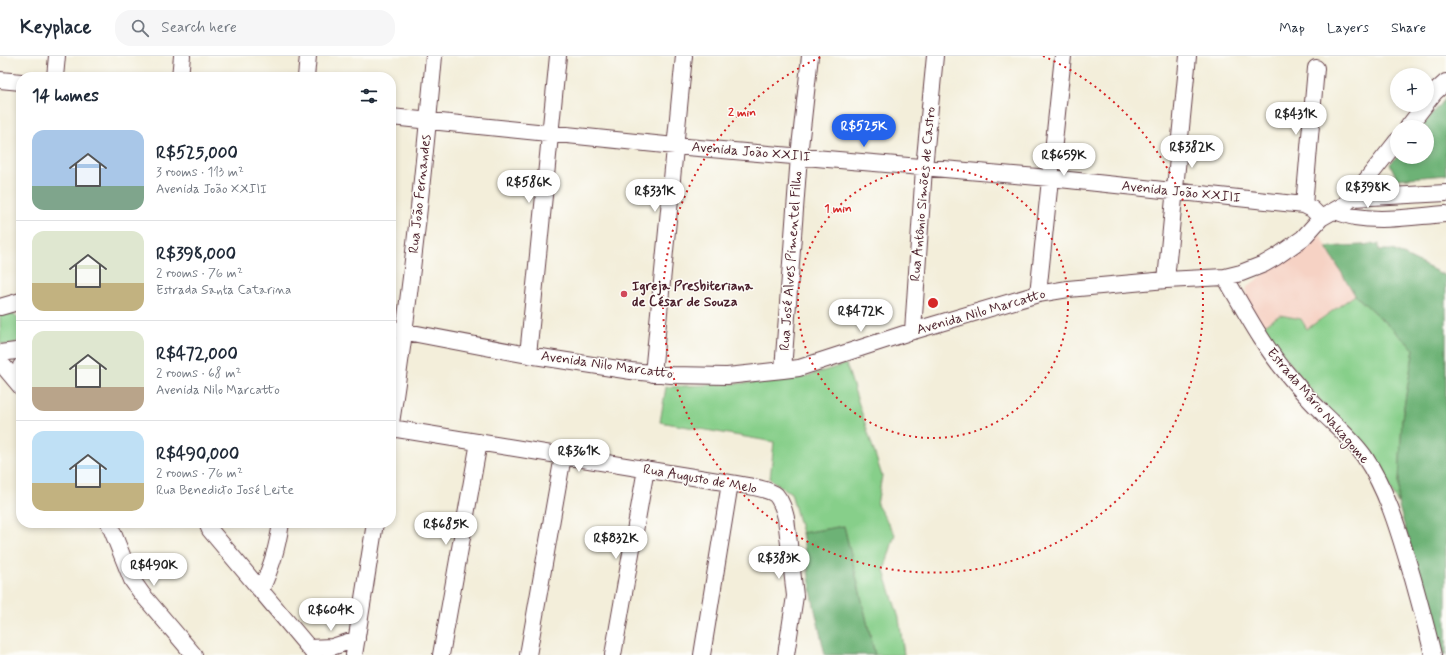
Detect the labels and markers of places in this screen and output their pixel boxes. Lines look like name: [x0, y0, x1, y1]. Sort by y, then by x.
pin: R$431K: [1263, 102, 1329, 136]
pin: R$525K: [831, 114, 897, 148]
pin: R$382K: [1159, 135, 1225, 169]
pin: R$659K: [1031, 143, 1097, 177]
pin: R$586K: [496, 170, 562, 204]
pin: R$398K: [1335, 175, 1401, 209]
pin: R$331K: [622, 179, 688, 213]
place label: Igreja Presbiteriana de César de Souza: [632, 277, 754, 311]
marker: Igreja Presbiteriana de César de Souza: [619, 289, 629, 299]
centre of rings: [926, 296, 940, 310]
pin: R$472K: [828, 299, 894, 333]
pin: R$361K: [546, 439, 612, 473]
pin: R$685K: [413, 512, 479, 546]
pin: R$832K: [583, 526, 649, 560]
pin: R$383K: [746, 546, 812, 580]
pin: R$490K: [121, 553, 187, 587]
pin: R$604K: [298, 598, 364, 632]

